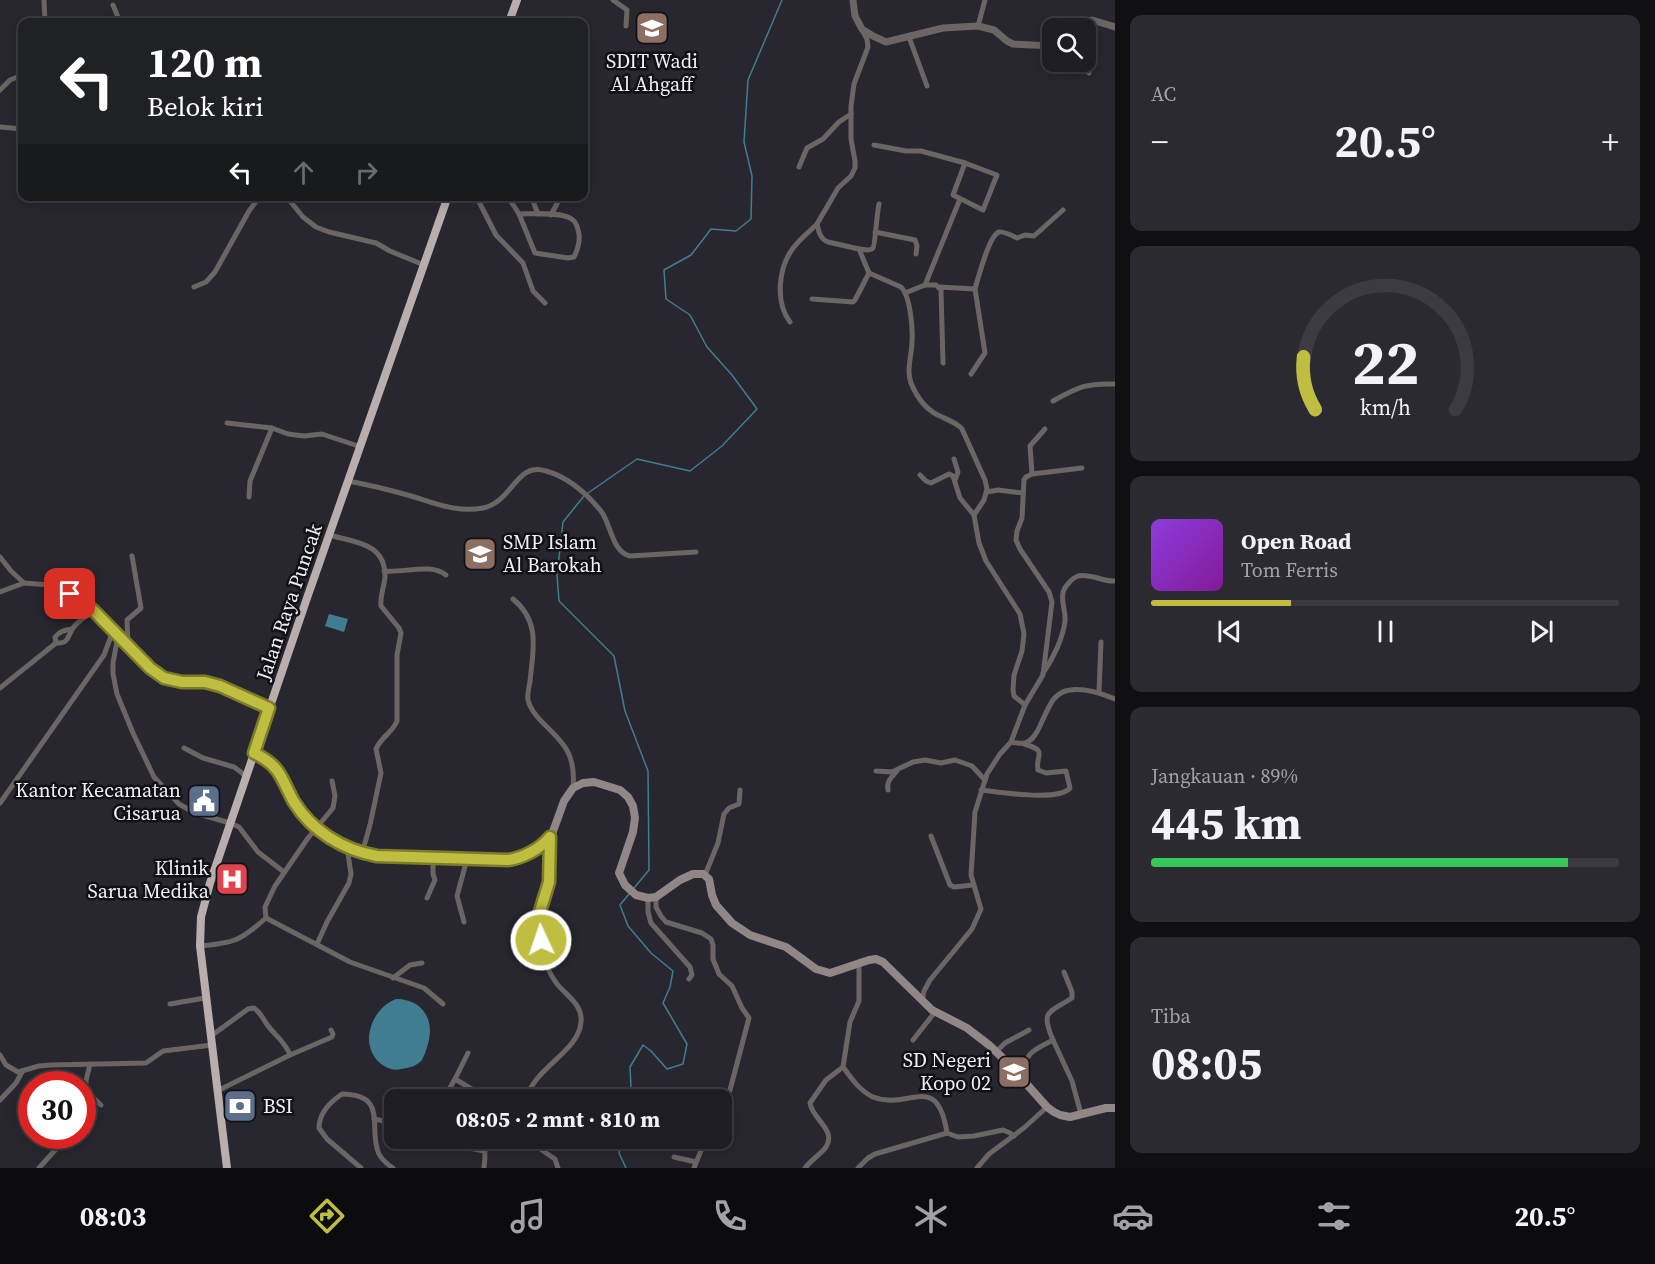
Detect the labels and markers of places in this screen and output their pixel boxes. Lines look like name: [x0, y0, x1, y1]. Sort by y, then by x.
school or university icon: SDIT Wadi Al Ahgaff: [634, 10, 670, 46]
place label: SDIT Wadi Al Ahgaff: [606, 47, 698, 98]
place label: SMP Islam Al Barokah: [503, 528, 602, 579]
school or university icon: SMP Islam Al Barokah: [462, 536, 498, 572]
pin: [44, 568, 95, 619]
place label: Kantor Kecamatan Cisarua: [15, 776, 182, 827]
public building icon: Kantor Kecamatan Cisarua: [186, 783, 222, 819]
place label: Klinik Sarua Medika: [87, 854, 210, 905]
hospital icon: Klinik Sarua Medika: [214, 861, 250, 897]
place label: SD Negeri Kopo 02: [903, 1046, 991, 1097]
school or university icon: SD Negeri Kopo 02: [996, 1054, 1032, 1090]
bank icon: BSI: [222, 1088, 258, 1124]
place label: BSI: [263, 1092, 293, 1120]

